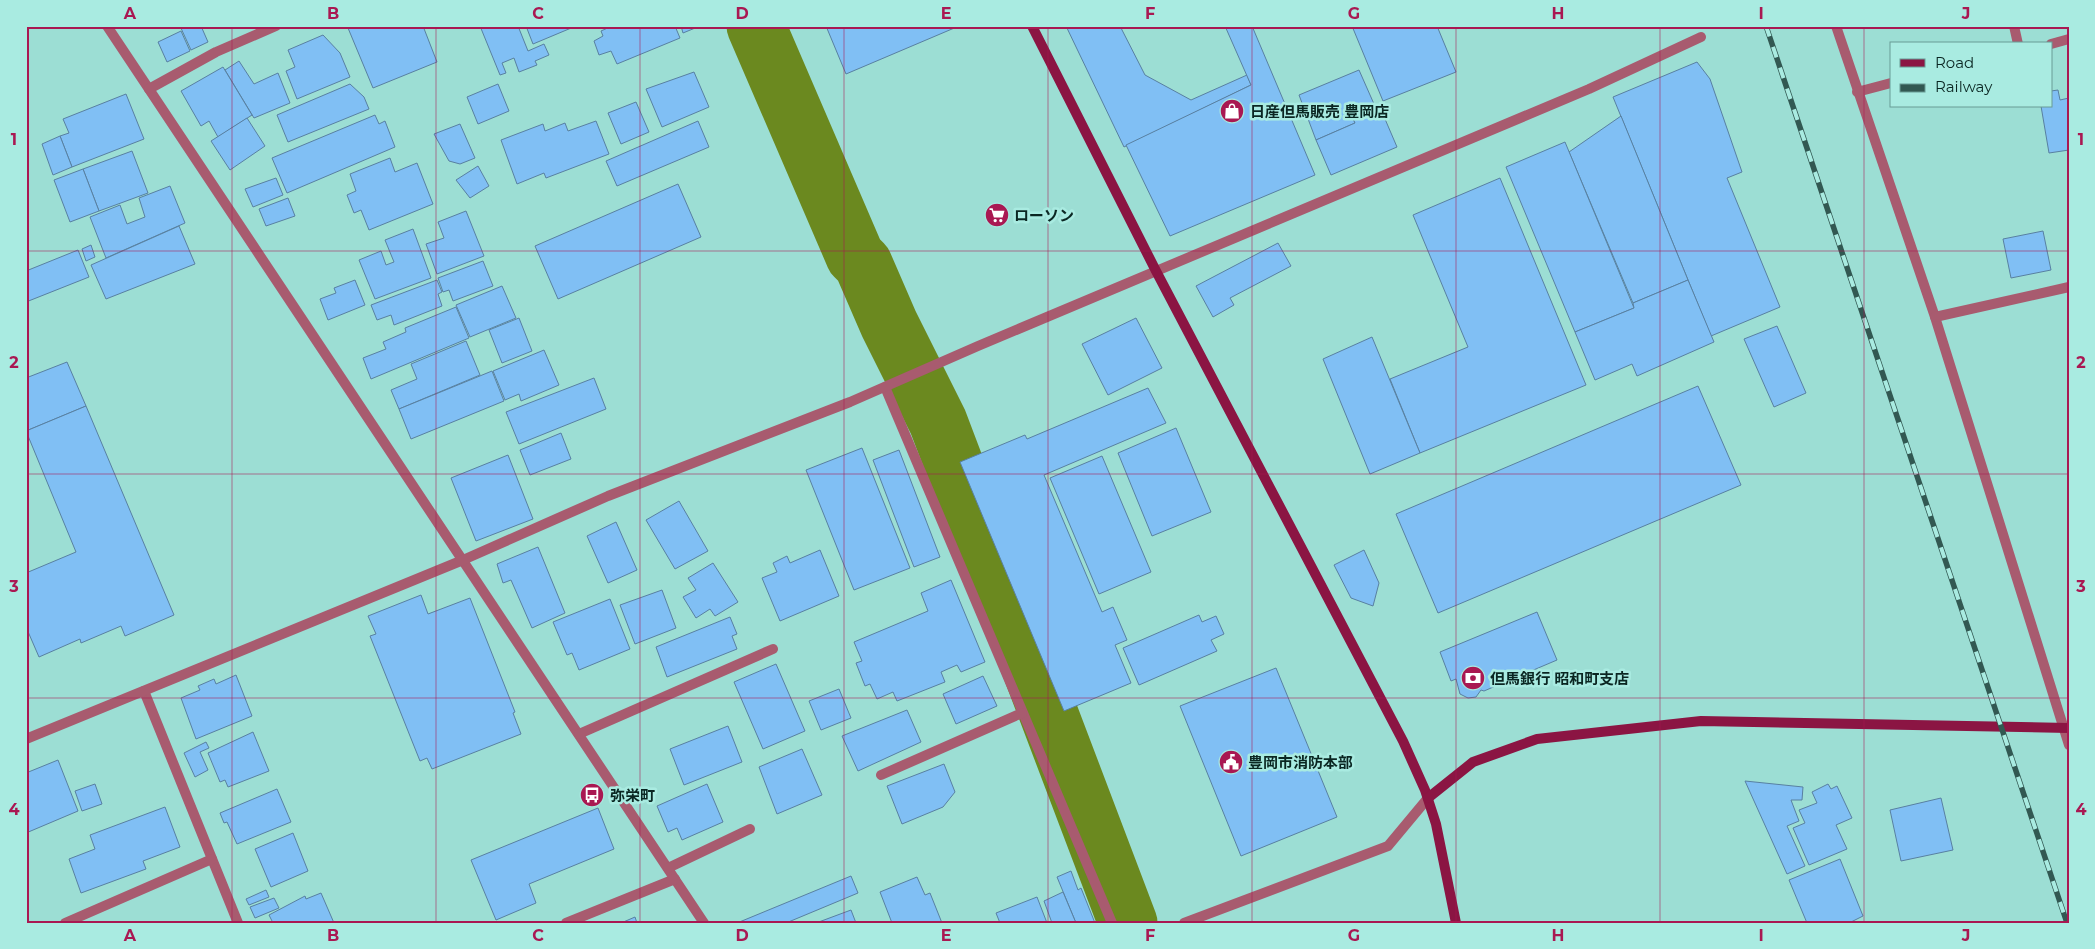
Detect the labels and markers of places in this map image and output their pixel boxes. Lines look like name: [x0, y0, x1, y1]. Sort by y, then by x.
shop icon: 日産但馬販売 豊岡店: [1219, 98, 1245, 124]
place label: 日産但馬販売 豊岡店: [1250, 102, 1389, 121]
supermarket icon: ローソン: [984, 202, 1010, 228]
place label: ローソン: [1014, 206, 1074, 225]
bank icon: 但馬銀行 昭和町支店: [1460, 665, 1486, 691]
place label: 但馬銀行 昭和町支店: [1490, 669, 1629, 688]
public building icon: 豊岡市消防本部: [1218, 749, 1244, 775]
place label: 豊岡市消防本部: [1248, 753, 1353, 772]
bus stop icon: 弥栄町: [579, 782, 605, 808]
place label: 弥栄町: [610, 786, 655, 805]

